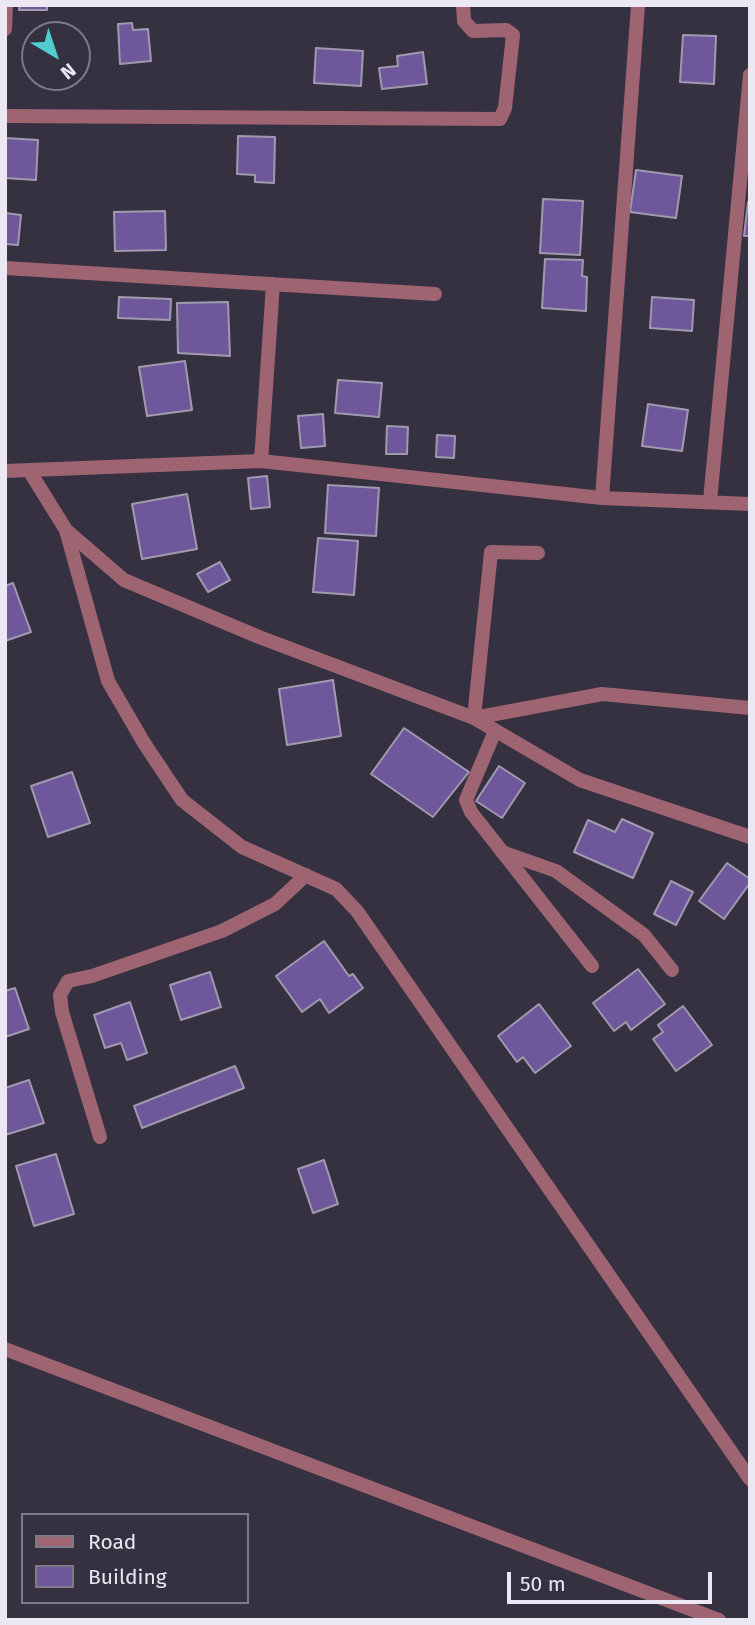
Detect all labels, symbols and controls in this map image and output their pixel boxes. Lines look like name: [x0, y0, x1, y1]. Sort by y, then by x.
north arrow: [21, 21, 91, 91]
text: N: [56, 58, 80, 84]
legend: [21, 1513, 248, 1604]
text: Road: [88, 1529, 136, 1555]
scale bar: [510, 1558, 715, 1602]
text: Building: [88, 1564, 167, 1590]
text: 50 m: [520, 1571, 566, 1597]

